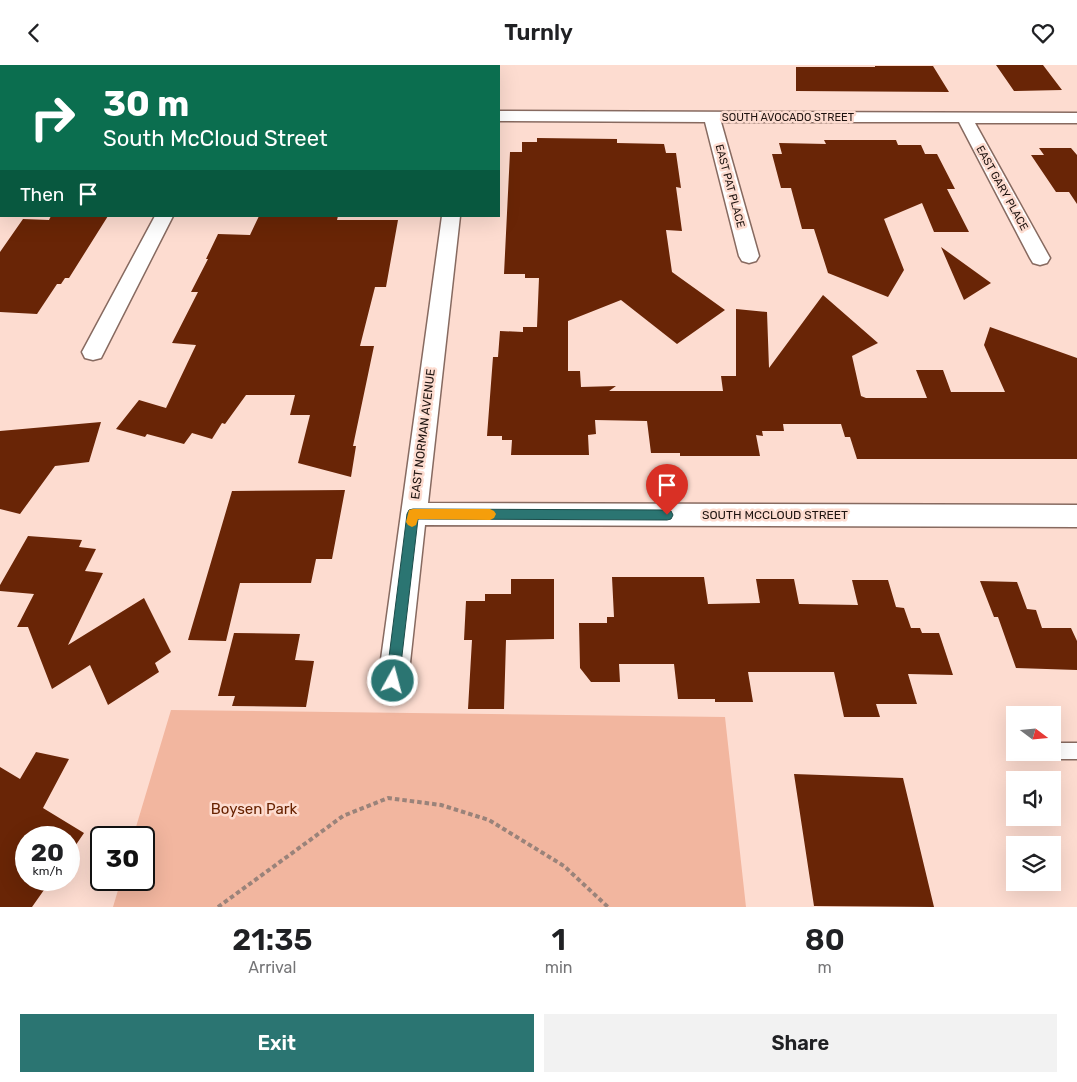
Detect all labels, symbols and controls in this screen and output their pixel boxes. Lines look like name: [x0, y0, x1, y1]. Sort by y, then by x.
icon: back: [20, 19, 48, 47]
text: Turnly: [504, 19, 573, 46]
icon: heart: [1029, 19, 1057, 47]
text: 30 m: [103, 83, 189, 125]
icon: right: [20, 85, 85, 150]
street label: SOUTH AVOCADO STREET: [722, 111, 855, 124]
text: South McCloud Street: [103, 125, 328, 152]
street label: EAST PAT PLACE: [713, 143, 747, 229]
street label: EAST GARY PLACE: [973, 143, 1031, 233]
icon: arrive: [74, 180, 102, 208]
text: Then: [20, 183, 64, 206]
street label: EAST NORMAN AVENUE: [408, 368, 438, 500]
pin: [646, 464, 688, 515]
icon: arrive: [653, 471, 681, 499]
street label: SOUTH MCCLOUD STREET: [702, 508, 848, 522]
position arrow: [366, 654, 418, 706]
north arrow: [1006, 706, 1061, 761]
map controls: [1006, 706, 1061, 891]
button: sound: [1006, 771, 1061, 826]
park label: Boysen Park: [211, 800, 297, 818]
speed limit sign: 30: [90, 826, 155, 891]
button: layers: [1006, 836, 1061, 891]
text: 20: [31, 838, 64, 867]
text: km/h: [33, 864, 62, 878]
text: 21:35: [232, 922, 312, 958]
text: 1: [551, 922, 566, 958]
text: 80: [805, 922, 845, 958]
text: Arrival: [248, 958, 296, 977]
text: min: [545, 958, 572, 977]
text: m: [818, 958, 832, 977]
button: Exit: [20, 1014, 534, 1072]
button: Share: [544, 1014, 1057, 1072]

